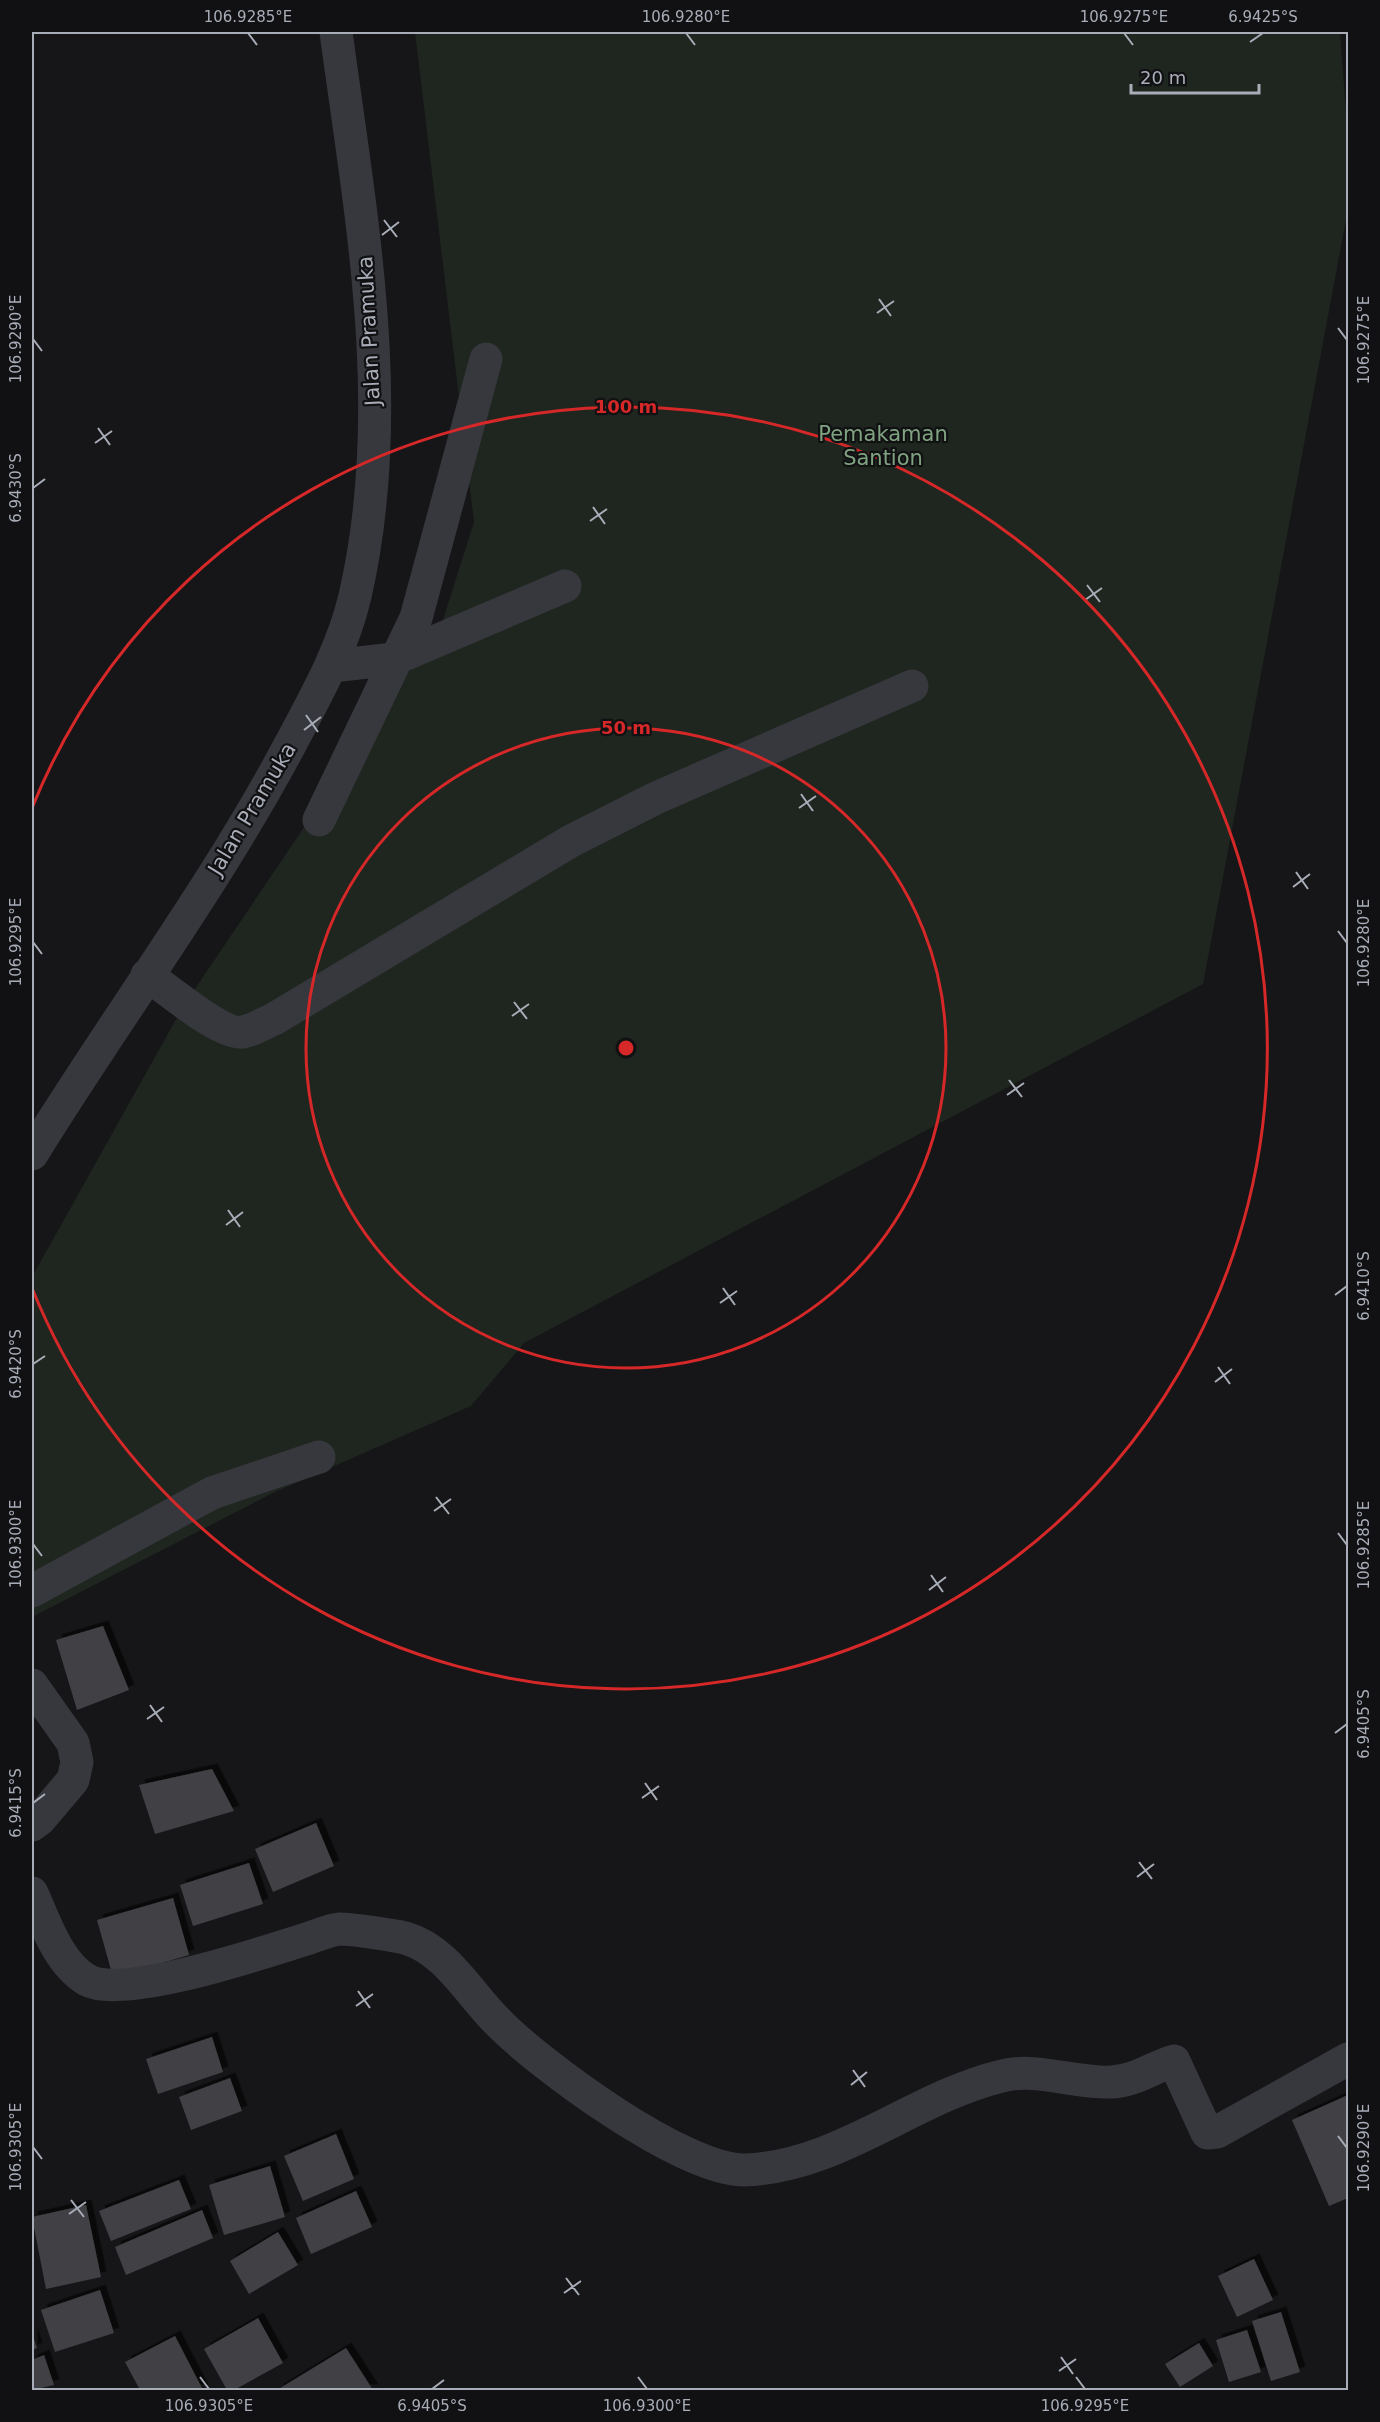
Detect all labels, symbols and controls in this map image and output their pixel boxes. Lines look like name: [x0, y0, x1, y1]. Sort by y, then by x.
text: 106.9285°E: [204, 8, 292, 26]
text: 106.9280°E: [642, 8, 730, 26]
text: 106.9275°E: [1080, 8, 1168, 26]
text: 6.9425°S: [1228, 8, 1298, 26]
scale bar: [1131, 57, 1258, 95]
text: 20 m: [1140, 67, 1186, 88]
street label: Jalan Pramuka: [353, 255, 385, 409]
text: 106.9290°E: [7, 295, 25, 383]
text: 106.9275°E: [1355, 296, 1373, 384]
text: 100 m: [595, 396, 657, 417]
park label: Pemakaman Santion: [818, 422, 948, 470]
text: 6.9430°S: [7, 453, 25, 523]
text: 50 m: [601, 717, 651, 738]
street label: Jalan Pramuka: [202, 739, 301, 881]
text: 106.9295°E: [7, 898, 25, 986]
text: 106.9280°E: [1355, 899, 1373, 987]
centre of rings: [616, 1038, 636, 1058]
text: 6.9410°S: [1355, 1251, 1373, 1321]
text: 6.9420°S: [7, 1329, 25, 1399]
text: 106.9300°E: [7, 1500, 25, 1588]
text: 106.9285°E: [1355, 1501, 1373, 1589]
text: 6.9405°S: [1355, 1689, 1373, 1759]
text: 6.9415°S: [7, 1768, 25, 1838]
text: 106.9305°E: [7, 2103, 25, 2191]
text: 106.9290°E: [1355, 2104, 1373, 2192]
text: 106.9305°E: [165, 2397, 253, 2415]
text: 6.9405°S: [397, 2397, 467, 2415]
text: 106.9300°E: [603, 2397, 691, 2415]
text: 106.9295°E: [1041, 2397, 1129, 2415]

